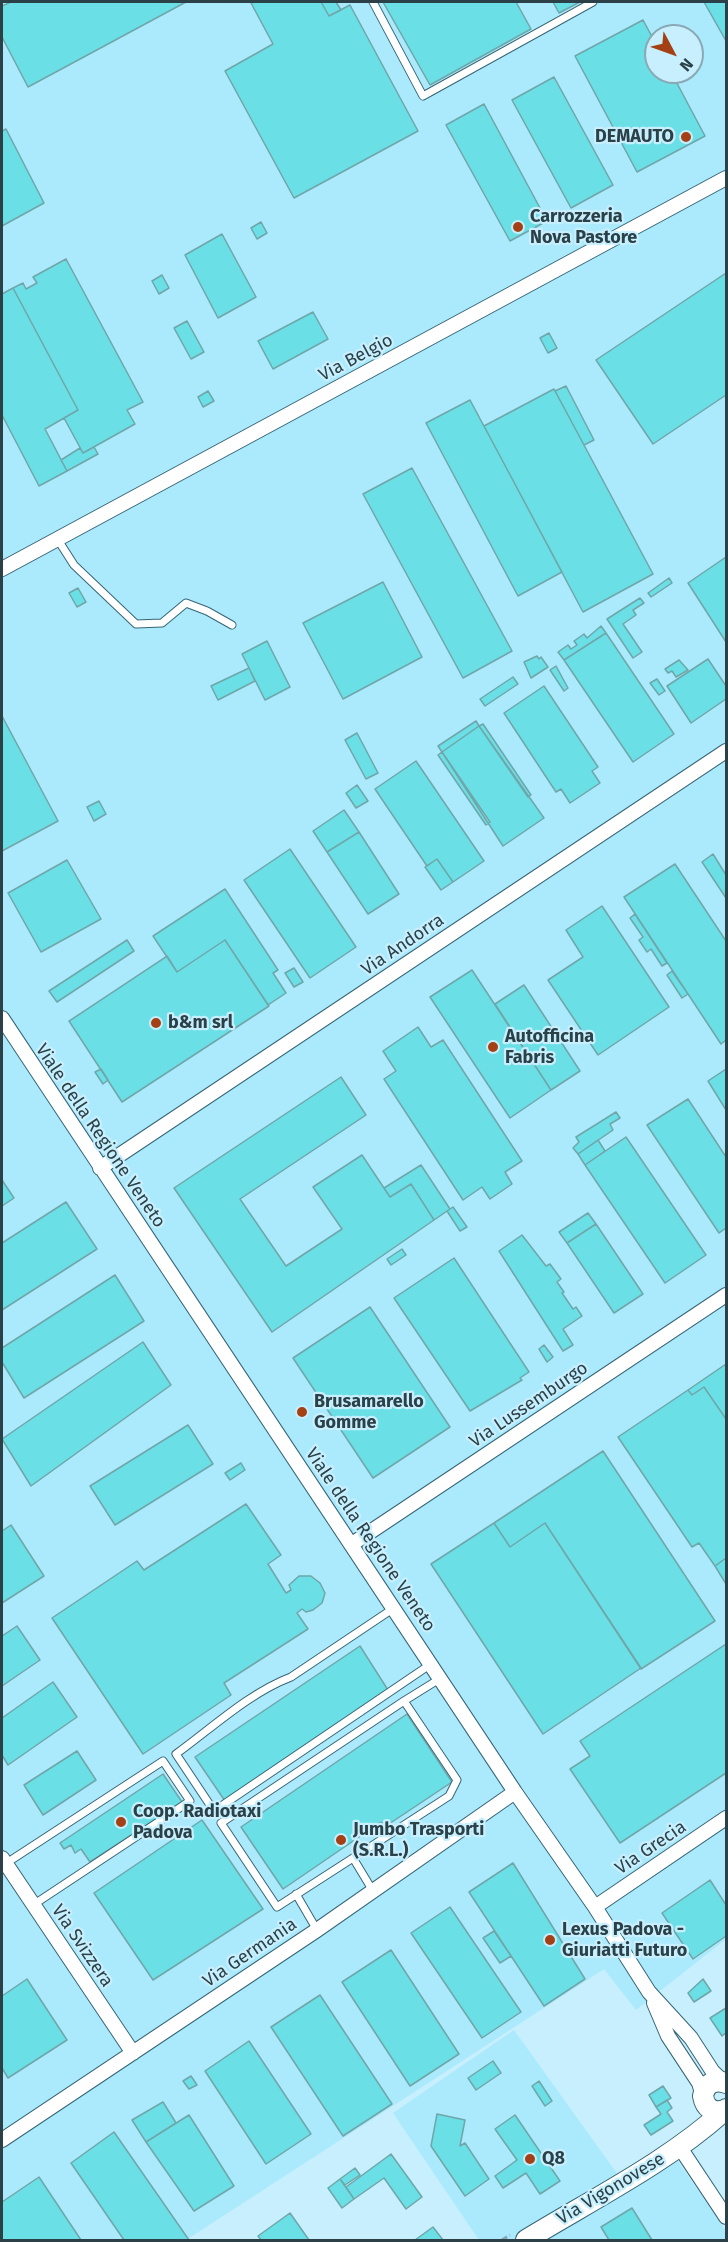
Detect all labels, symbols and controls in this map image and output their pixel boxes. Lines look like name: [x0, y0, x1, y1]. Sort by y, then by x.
north arrow: [644, 24, 704, 84]
text: N: [676, 55, 697, 75]
place label: DEMAUTO: [595, 126, 674, 148]
marker: DEMAUTO: [679, 130, 693, 144]
place label: Carrozzeria Nova Pastore: [530, 206, 637, 248]
marker: Carrozzeria Nova Pastore: [511, 220, 525, 234]
street label: Via Belgio: [315, 330, 397, 386]
street label: Via Andorra: [358, 910, 448, 980]
place label: b&m srl: [168, 1012, 233, 1034]
marker: b&m srl: [149, 1016, 163, 1030]
place label: Autofficina Fabris: [505, 1026, 594, 1068]
street label: Viale della Regione Veneto: [30, 1040, 170, 1232]
marker: Autofficina Fabris: [486, 1040, 500, 1054]
street label: Via Lussemburgo: [466, 1357, 592, 1453]
place label: Brusamarello Gomme: [314, 1391, 424, 1434]
marker: Brusamarello Gomme: [295, 1405, 309, 1419]
street label: Viale della Regione Veneto: [300, 1444, 440, 1636]
place label: Coop. Radiotaxi Padova: [133, 1801, 261, 1844]
marker: Coop. Radiotaxi Padova: [114, 1815, 128, 1829]
street label: Via Grecia: [612, 1816, 690, 1880]
place label: Jumbo Trasporti (S.R.L.): [353, 1819, 484, 1862]
marker: Jumbo Trasporti (S.R.L.): [334, 1833, 348, 1847]
street label: Via Svizzera: [47, 1901, 117, 1991]
street label: Via Germania: [199, 1914, 301, 1992]
place label: Lexus Padova - Giuriatti Futuro: [562, 1919, 687, 1962]
marker: Lexus Padova - Giuriatti Futuro: [543, 1933, 557, 1947]
place label: Q8: [542, 2148, 565, 2170]
street label: Via Vigonovese: [553, 2148, 669, 2230]
marker: Q8: [523, 2152, 537, 2166]

